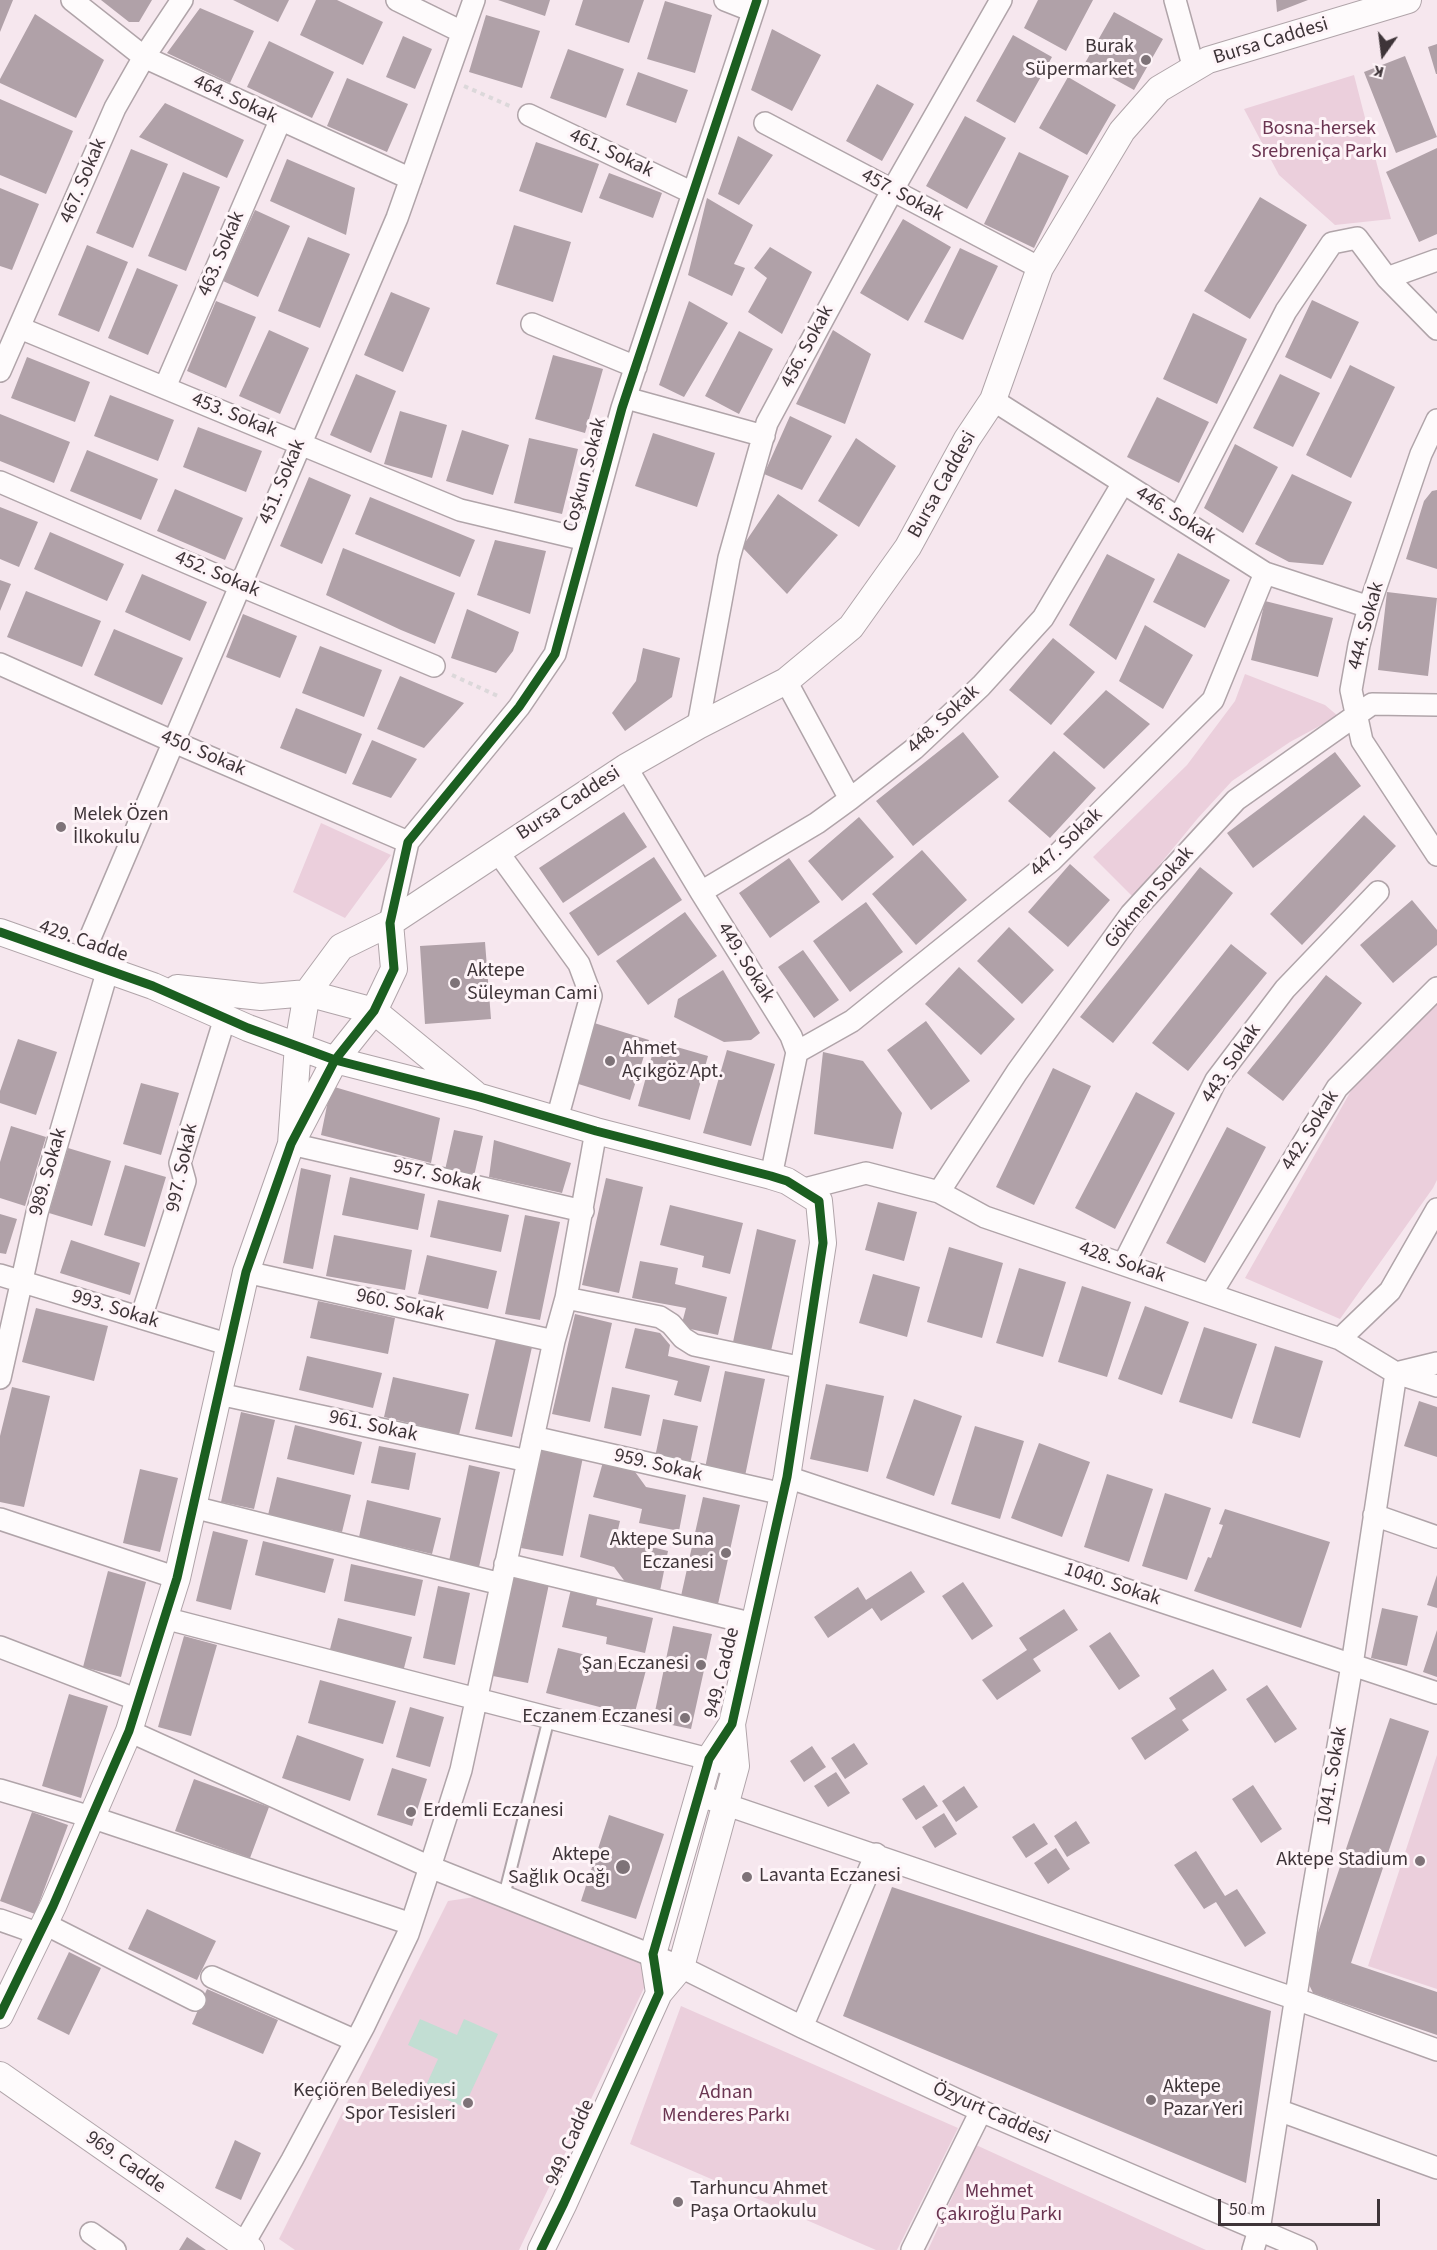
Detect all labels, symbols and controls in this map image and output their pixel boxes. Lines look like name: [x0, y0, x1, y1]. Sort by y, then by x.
street label: Bursa Caddesi: [1211, 13, 1331, 71]
north arrow: [1353, 24, 1413, 84]
place label: Burak Süpermarket: [1025, 36, 1134, 83]
marker: Burak Süpermarket: [1139, 53, 1153, 67]
text: K: [1371, 60, 1386, 83]
street label: 464. Sokak: [189, 70, 281, 130]
park label: Bosna-hersek Srebreniça Parkı: [1251, 118, 1387, 165]
street label: 461. Sokak: [565, 124, 657, 184]
street label: 467. Sokak: [55, 135, 113, 227]
street label: 457. Sokak: [857, 164, 947, 228]
street label: 463. Sokak: [193, 208, 251, 300]
street label: 456. Sokak: [776, 302, 840, 392]
street label: 453. Sokak: [188, 388, 280, 444]
street label: Coşkun Sokak: [559, 415, 613, 535]
street label: Bursa Caddesi: [904, 427, 982, 543]
street label: 451. Sokak: [254, 436, 312, 528]
street label: 446. Sokak: [1130, 482, 1220, 550]
street label: 452. Sokak: [171, 546, 263, 604]
street label: 444. Sokak: [1344, 579, 1390, 673]
street label: 448. Sokak: [903, 681, 985, 759]
street label: 450. Sokak: [157, 725, 249, 783]
street label: Bursa Caddesi: [513, 762, 625, 846]
place label: Melek Özen İlkokulu: [73, 804, 169, 851]
street label: 447. Sokak: [1026, 804, 1108, 882]
marker: Melek Özen İlkokulu: [54, 820, 68, 834]
street label: Gökmen Sokak: [1100, 842, 1200, 954]
street label: 429. Cadde: [35, 916, 131, 968]
street label: 449. Sokak: [711, 918, 779, 1008]
place label: Aktepe Süleyman Cami: [467, 960, 598, 1007]
marker: Aktepe Süleyman Cami: [448, 976, 462, 990]
street label: 443. Sokak: [1197, 1020, 1267, 1108]
place label: Ahmet Açıkgöz Apt.: [622, 1038, 723, 1085]
marker: Ahmet Açıkgöz Apt.: [603, 1054, 617, 1068]
street label: 442. Sokak: [1277, 1086, 1345, 1176]
street label: 997. Sokak: [162, 1121, 204, 1215]
street label: 989. Sokak: [25, 1125, 73, 1219]
street label: 957. Sokak: [390, 1155, 484, 1199]
street label: 428. Sokak: [1076, 1237, 1168, 1289]
street label: 960. Sokak: [353, 1284, 447, 1328]
street label: 993. Sokak: [68, 1285, 162, 1335]
street label: 961. Sokak: [326, 1406, 420, 1448]
street label: 959. Sokak: [611, 1444, 705, 1488]
place label: Aktepe Suna Eczanesi: [610, 1529, 714, 1576]
marker: Aktepe Suna Eczanesi: [719, 1546, 733, 1560]
street label: 1040. Sokak: [1061, 1558, 1163, 1612]
street label: 949. Cadde: [700, 1625, 746, 1721]
place label: Şan Eczanesi: [582, 1653, 689, 1677]
marker: Şan Eczanesi: [694, 1658, 708, 1672]
place label: Eczanem Eczanesi: [522, 1706, 673, 1730]
marker: Eczanem Eczanesi: [678, 1711, 692, 1725]
street label: 1041. Sokak: [1313, 1725, 1353, 1827]
place label: Erdemli Eczanesi: [423, 1800, 564, 1824]
marker: Erdemli Eczanesi: [404, 1805, 418, 1819]
place label: Aktepe Sağlık Ocağı: [508, 1844, 610, 1891]
place label: Aktepe Stadium: [1276, 1849, 1408, 1873]
marker: Aktepe Stadium: [1413, 1854, 1427, 1868]
marker: Aktepe Sağlık Ocağı: [614, 1858, 632, 1876]
place label: Lavanta Eczanesi: [759, 1865, 901, 1889]
marker: Lavanta Eczanesi: [740, 1870, 754, 1884]
place label: Aktepe Pazar Yeri: [1163, 2076, 1243, 2123]
street label: Özyurt Caddesi: [928, 2077, 1054, 2151]
place label: Keçiören Belediyesi Spor Tesisleri: [293, 2080, 456, 2127]
park label: Adnan Menderes Parkı: [662, 2082, 790, 2129]
marker: Aktepe Pazar Yeri: [1144, 2093, 1158, 2107]
marker: Keçiören Belediyesi Spor Tesisleri: [461, 2096, 475, 2110]
street label: 949. Cadde: [541, 2096, 601, 2190]
street label: 969. Cadde: [80, 2127, 170, 2199]
place label: Tarhuncu Ahmet Paşa Ortaokulu: [690, 2178, 828, 2225]
park label: Mehmet Çakıroğlu Parkı: [936, 2181, 1062, 2228]
scale bar: [1221, 2187, 1383, 2225]
marker: Tarhuncu Ahmet Paşa Ortaokulu: [671, 2195, 685, 2209]
text: 50 m: [1229, 2197, 1265, 2222]

